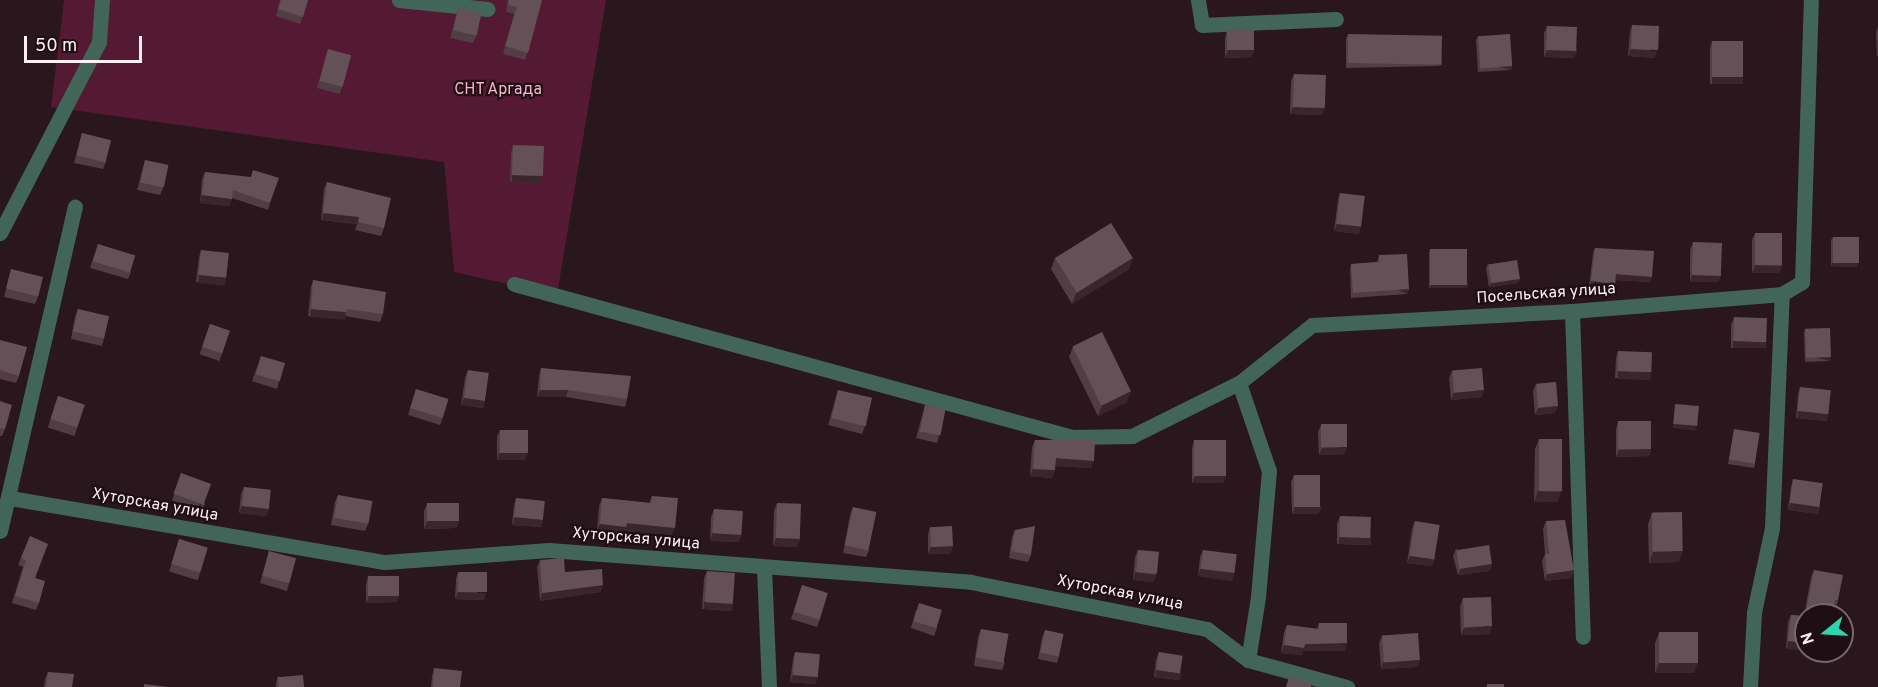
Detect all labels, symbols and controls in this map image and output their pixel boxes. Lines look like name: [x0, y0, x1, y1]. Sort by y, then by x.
scale bar: [27, 24, 146, 62]
text: 50 m: [35, 35, 77, 58]
park label: СНТ Аргада: [454, 80, 542, 100]
street label: Посельская улица: [1476, 280, 1616, 308]
street label: Хуторская улица: [90, 484, 220, 526]
street label: Хуторская улица: [571, 524, 701, 554]
street label: Хуторская улица: [1055, 571, 1185, 615]
north arrow: [1794, 603, 1854, 663]
text: N: [1797, 629, 1820, 647]

